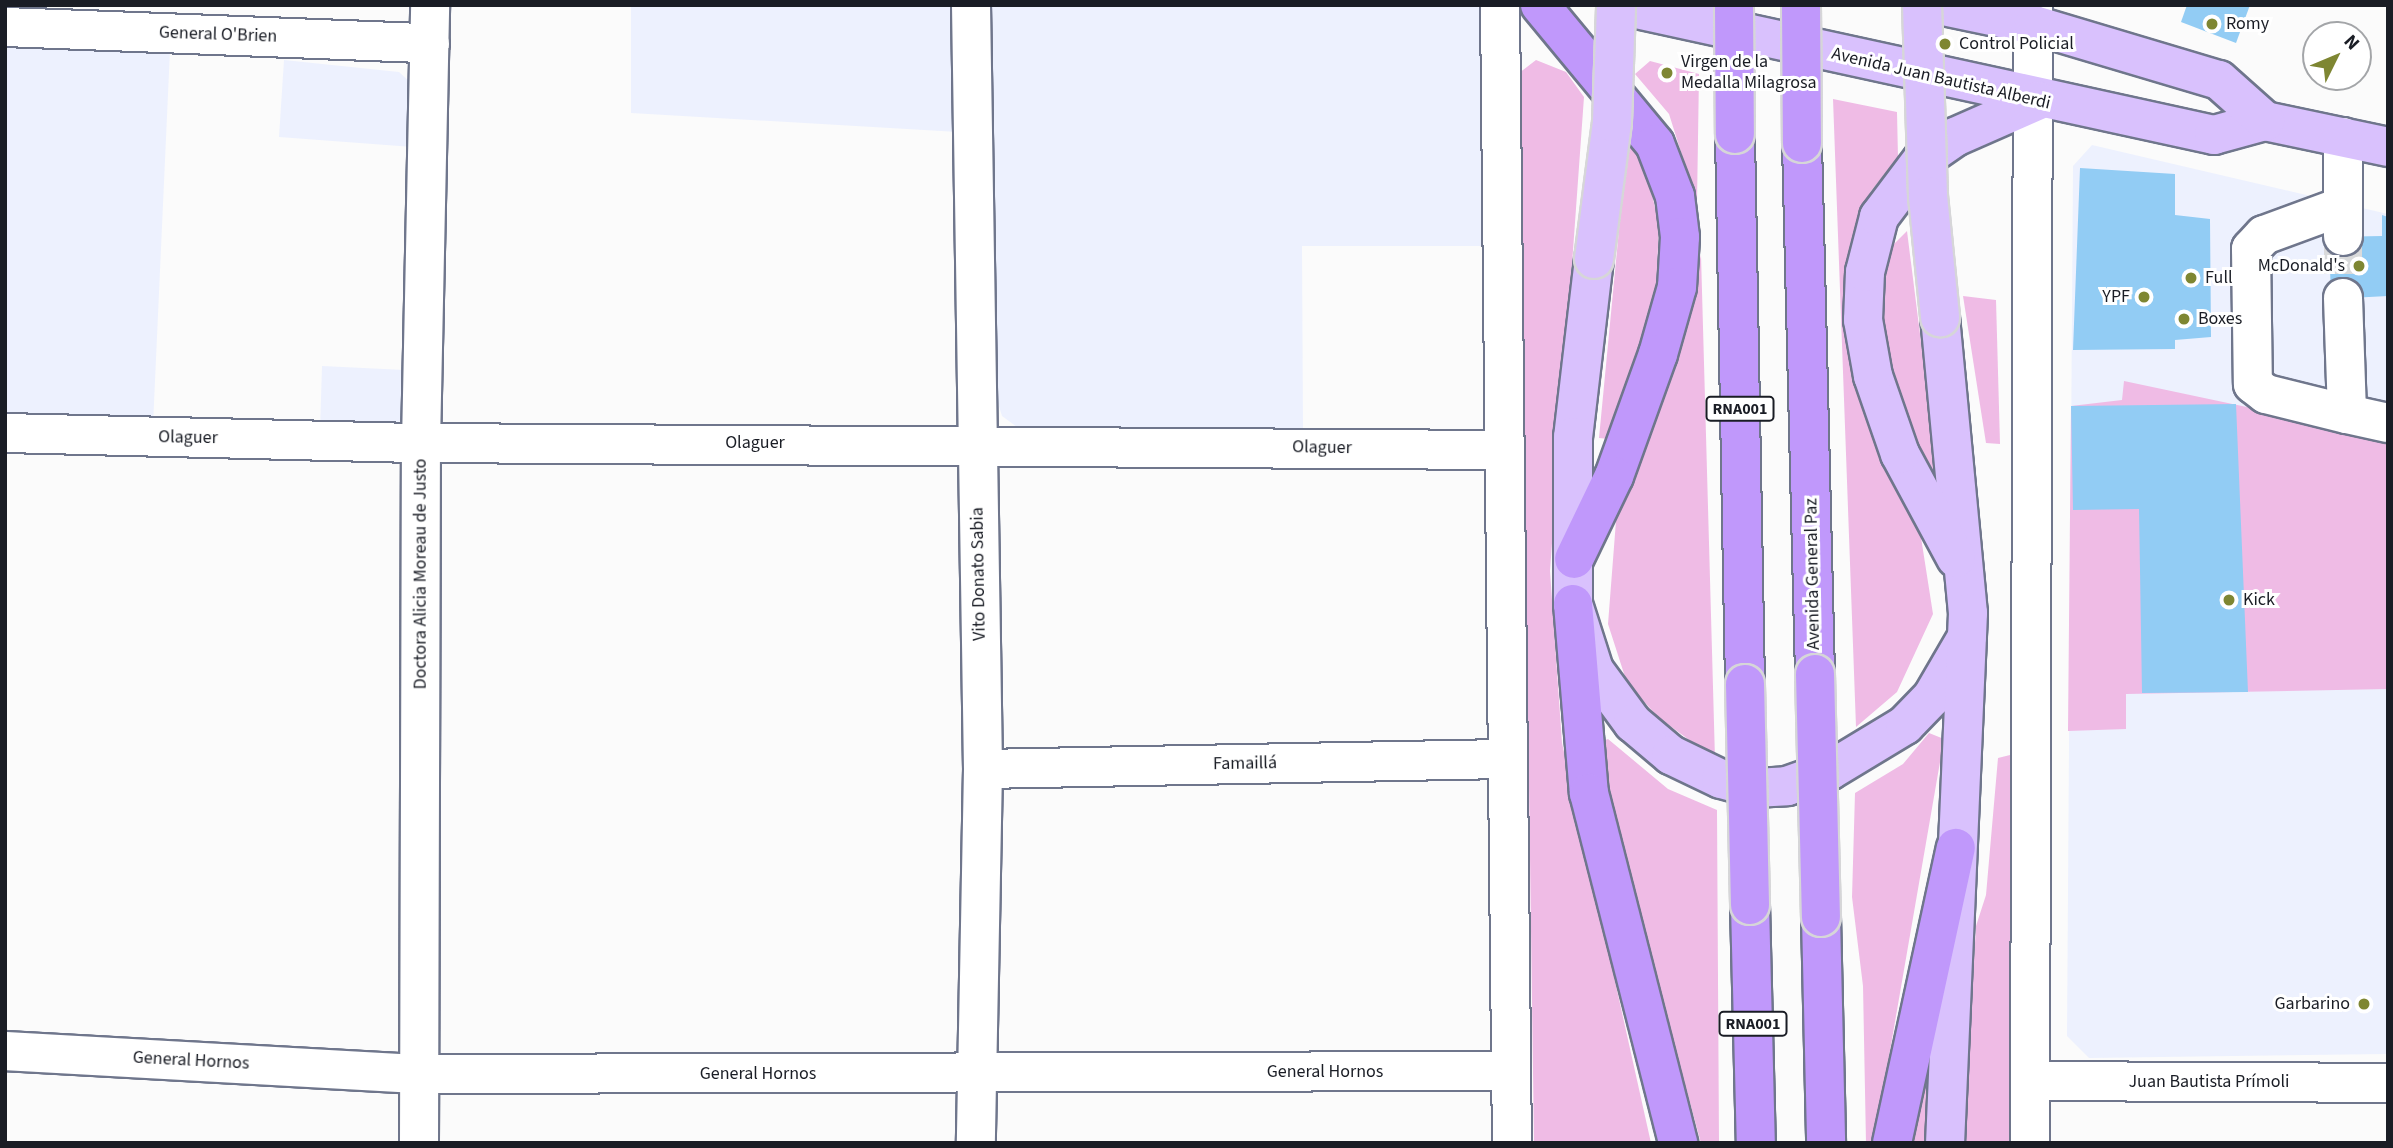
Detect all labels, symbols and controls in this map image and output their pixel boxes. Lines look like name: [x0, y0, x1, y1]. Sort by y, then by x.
place label: Romy: [2226, 13, 2269, 35]
marker: Romy: [2204, 16, 2220, 32]
north arrow: [2302, 21, 2372, 91]
street label: General O'Brien: [158, 22, 278, 48]
text: N: [2337, 29, 2365, 57]
place label: Control Policial: [1959, 33, 2074, 55]
marker: Control Policial: [1937, 36, 1953, 52]
street label: Avenida Juan Bautista Alberdi: [1829, 43, 2053, 115]
place label: Virgen de la Medalla Milagrosa: [1681, 52, 1817, 94]
marker: Virgen de la Medalla Milagrosa: [1659, 65, 1675, 81]
place label: McDonald's: [2258, 255, 2345, 277]
marker: McDonald's: [2351, 258, 2367, 274]
place label: Full: [2205, 267, 2233, 289]
marker: Full: [2183, 270, 2199, 286]
place label: YPF: [2102, 286, 2130, 308]
marker: YPF: [2136, 289, 2152, 305]
place label: Boxes: [2198, 308, 2242, 330]
marker: Boxes: [2176, 311, 2192, 327]
road number: RNA001: [1705, 396, 1775, 422]
street label: Olaguer: [158, 427, 218, 449]
street label: Olaguer: [725, 432, 785, 454]
street label: Olaguer: [1292, 437, 1352, 459]
street label: Doctora Alicia Moreau de Justo: [410, 459, 432, 689]
street label: Avenida General Paz: [1801, 498, 1825, 650]
street label: Vito Donato Sabia: [967, 507, 991, 641]
place label: Kick: [2243, 589, 2275, 611]
marker: Kick: [2221, 592, 2237, 608]
street label: Famaillá: [1213, 753, 1277, 775]
place label: Garbarino: [2275, 993, 2350, 1015]
marker: Garbarino: [2356, 996, 2372, 1012]
road number: RNA001: [1718, 1012, 1788, 1036]
street label: General Hornos: [132, 1047, 250, 1075]
street label: General Hornos: [1267, 1061, 1383, 1083]
street label: General Hornos: [700, 1063, 816, 1085]
street label: Juan Bautista Prímoli: [2128, 1071, 2290, 1093]

